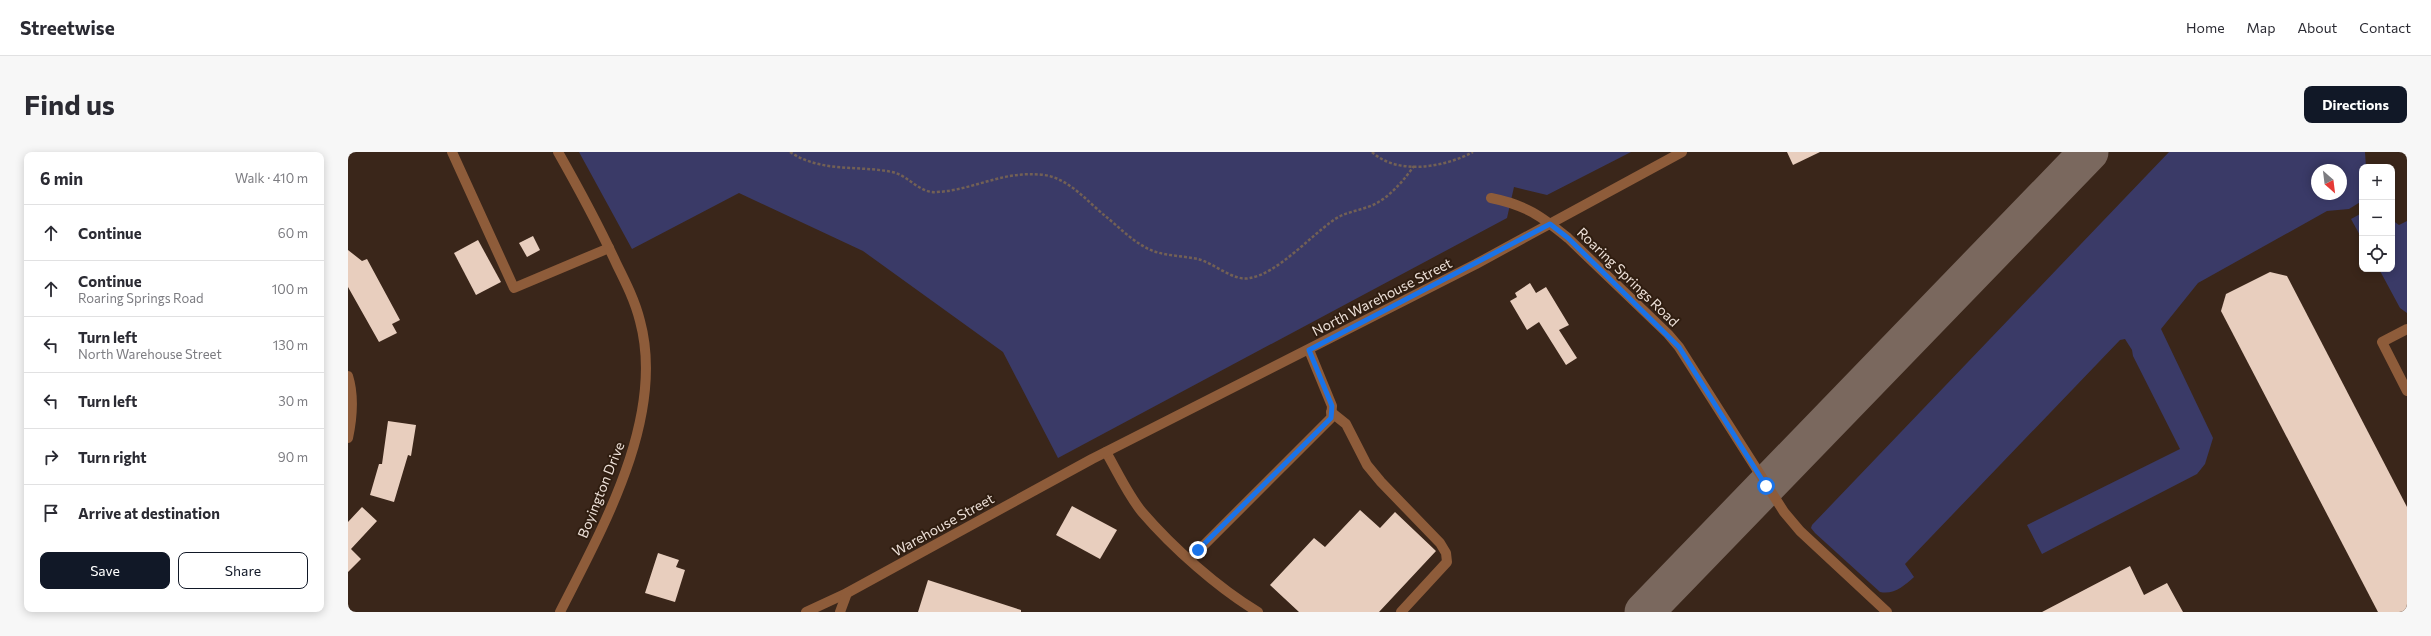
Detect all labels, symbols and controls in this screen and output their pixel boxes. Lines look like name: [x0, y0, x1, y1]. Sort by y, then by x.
text: Streetwise: [20, 16, 115, 39]
text: Home: [2186, 19, 2225, 36]
text: Map: [2247, 19, 2275, 36]
text: About: [2297, 19, 2337, 36]
text: Contact: [2359, 19, 2411, 36]
button: Directions: [2304, 86, 2407, 123]
text: Find us: [24, 87, 115, 121]
north arrow: [2311, 164, 2347, 200]
map controls: [2359, 164, 2395, 272]
button: +: [2359, 164, 2395, 200]
text: 6 min: [40, 168, 83, 189]
text: Walk · 410 m: [235, 170, 308, 186]
button: −: [2359, 200, 2395, 236]
icon: ahead: [40, 222, 62, 244]
text: Continue: [78, 224, 142, 242]
street label: Roaring Springs Road: [1574, 224, 1683, 330]
text: 60 m: [278, 225, 308, 241]
button: locate: [2359, 236, 2395, 272]
street label: North Warehouse Street: [1309, 254, 1455, 339]
text: Continue: [78, 272, 142, 290]
icon: ahead: [40, 278, 62, 300]
text: 100 m: [272, 281, 308, 297]
text: Roaring Springs Road: [78, 290, 203, 306]
text: Turn left: [78, 328, 137, 346]
icon: left: [40, 334, 62, 356]
text: 130 m: [273, 337, 308, 353]
text: North Warehouse Street: [78, 346, 222, 362]
icon: left: [40, 390, 62, 412]
text: Turn left: [78, 392, 137, 410]
text: 30 m: [278, 393, 308, 409]
street label: Boyington Drive: [574, 439, 628, 540]
icon: right: [40, 446, 62, 468]
text: Turn right: [78, 448, 147, 466]
text: 90 m: [278, 449, 308, 465]
route start: [1757, 477, 1775, 495]
street label: Warehouse Street: [889, 489, 997, 560]
icon: arrive: [40, 502, 62, 524]
text: Arrive at destination: [78, 504, 220, 522]
route end: [1189, 541, 1207, 559]
button: Save: [40, 552, 170, 589]
button: Share: [178, 552, 308, 589]

